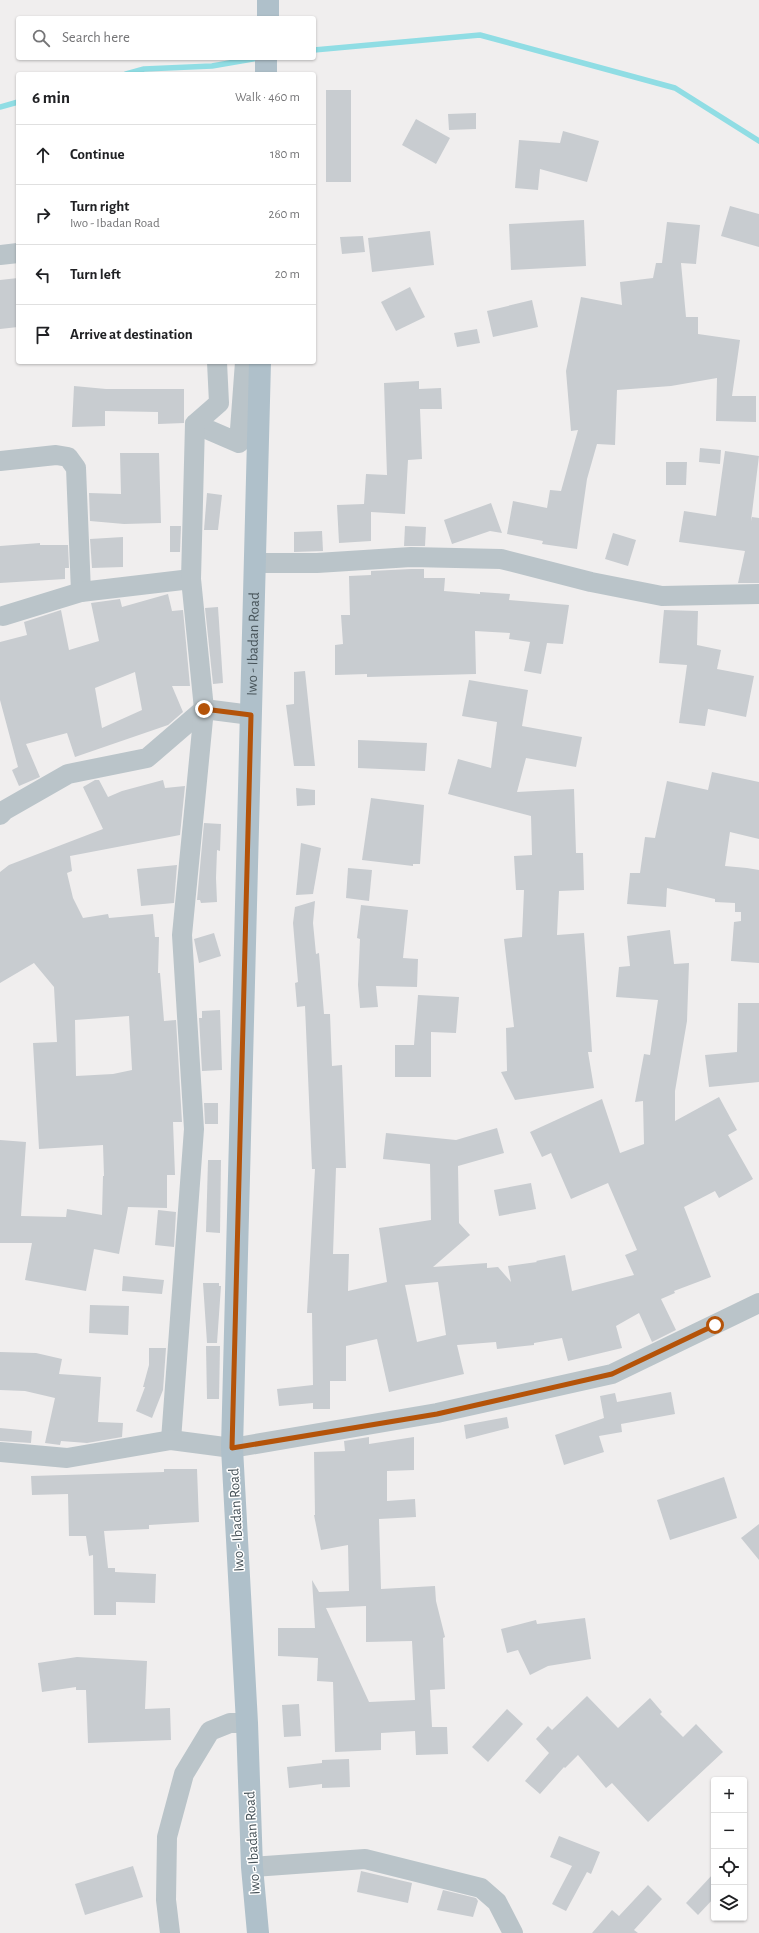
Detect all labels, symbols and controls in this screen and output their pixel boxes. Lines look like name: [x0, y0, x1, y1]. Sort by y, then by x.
search box: [16, 16, 316, 60]
icon: search: [30, 27, 52, 49]
text: Search here: [62, 30, 130, 45]
text: 6 min: [32, 89, 70, 106]
text: Walk · 460 m: [235, 91, 300, 104]
icon: ahead: [32, 144, 54, 166]
text: Continue: [70, 147, 125, 162]
text: 180 m: [270, 148, 300, 161]
text: Turn right: [70, 199, 129, 214]
icon: right: [32, 204, 54, 226]
text: 260 m: [269, 208, 300, 221]
text: Iwo - Ibadan Road: [70, 217, 160, 230]
icon: left: [32, 264, 54, 286]
text: Turn left: [70, 267, 121, 282]
text: 20 m: [275, 268, 300, 281]
icon: arrive: [32, 324, 54, 346]
text: Arrive at destination: [70, 327, 193, 342]
street label: Iwo - Ibadan Road: [244, 592, 262, 696]
route end: [195, 700, 213, 718]
route start: [706, 1316, 724, 1334]
street label: Iwo - Ibadan Road: [226, 1468, 247, 1572]
map controls: [711, 1777, 747, 1921]
button: +: [711, 1777, 747, 1813]
street label: Iwo - Ibadan Road: [242, 1791, 263, 1895]
button: −: [711, 1813, 747, 1849]
button: locate: [711, 1849, 747, 1885]
button: layers: [711, 1885, 747, 1921]

